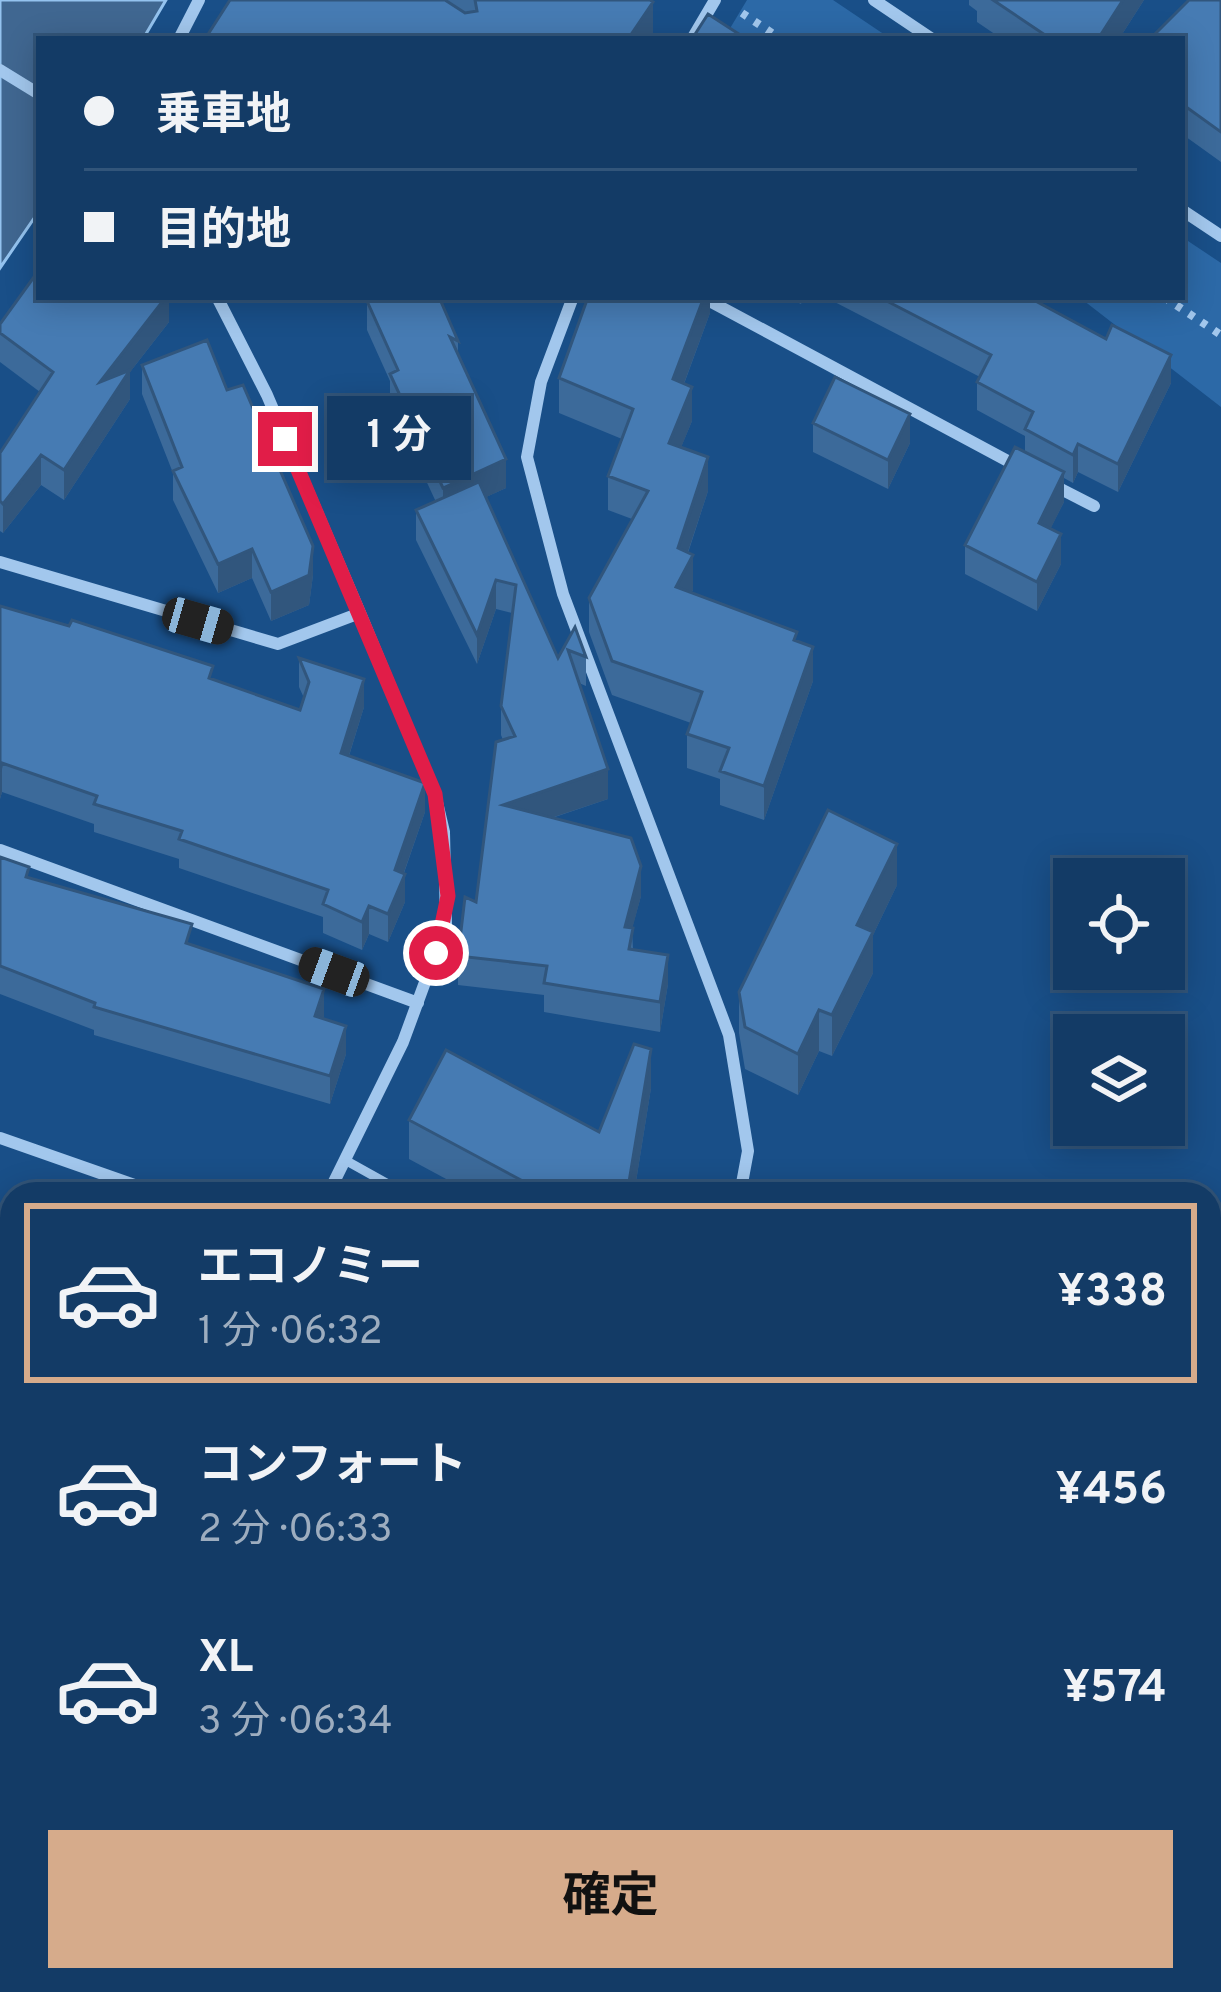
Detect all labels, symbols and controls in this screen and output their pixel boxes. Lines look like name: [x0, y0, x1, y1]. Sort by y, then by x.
text: 乗車地: [156, 89, 291, 146]
text: 目的地: [156, 204, 291, 261]
callout: 1 分: [327, 397, 471, 481]
route end: [258, 412, 312, 466]
text: 1 分: [367, 413, 431, 462]
car: [158, 594, 238, 648]
map controls: [1053, 858, 1185, 1146]
button: locate: [1053, 858, 1185, 990]
route start: [409, 926, 463, 980]
car: [294, 943, 374, 1001]
button: layers: [1053, 1014, 1185, 1146]
icon: car: [54, 1239, 162, 1347]
text: エコノミー: [198, 1241, 423, 1298]
text: ¥338: [1057, 1265, 1167, 1322]
text: 1 分 · 06:32: [198, 1309, 383, 1358]
icon: car: [54, 1437, 162, 1545]
text: コンフォート: [198, 1439, 467, 1496]
text: ¥456: [1056, 1463, 1167, 1520]
text: 2 分 · 06:33: [198, 1507, 392, 1556]
text: XL: [198, 1631, 253, 1688]
icon: car: [54, 1635, 162, 1743]
text: ¥574: [1063, 1661, 1167, 1718]
text: 3 分 · 06:34: [198, 1699, 393, 1748]
button: 確定: [48, 1830, 1173, 1968]

